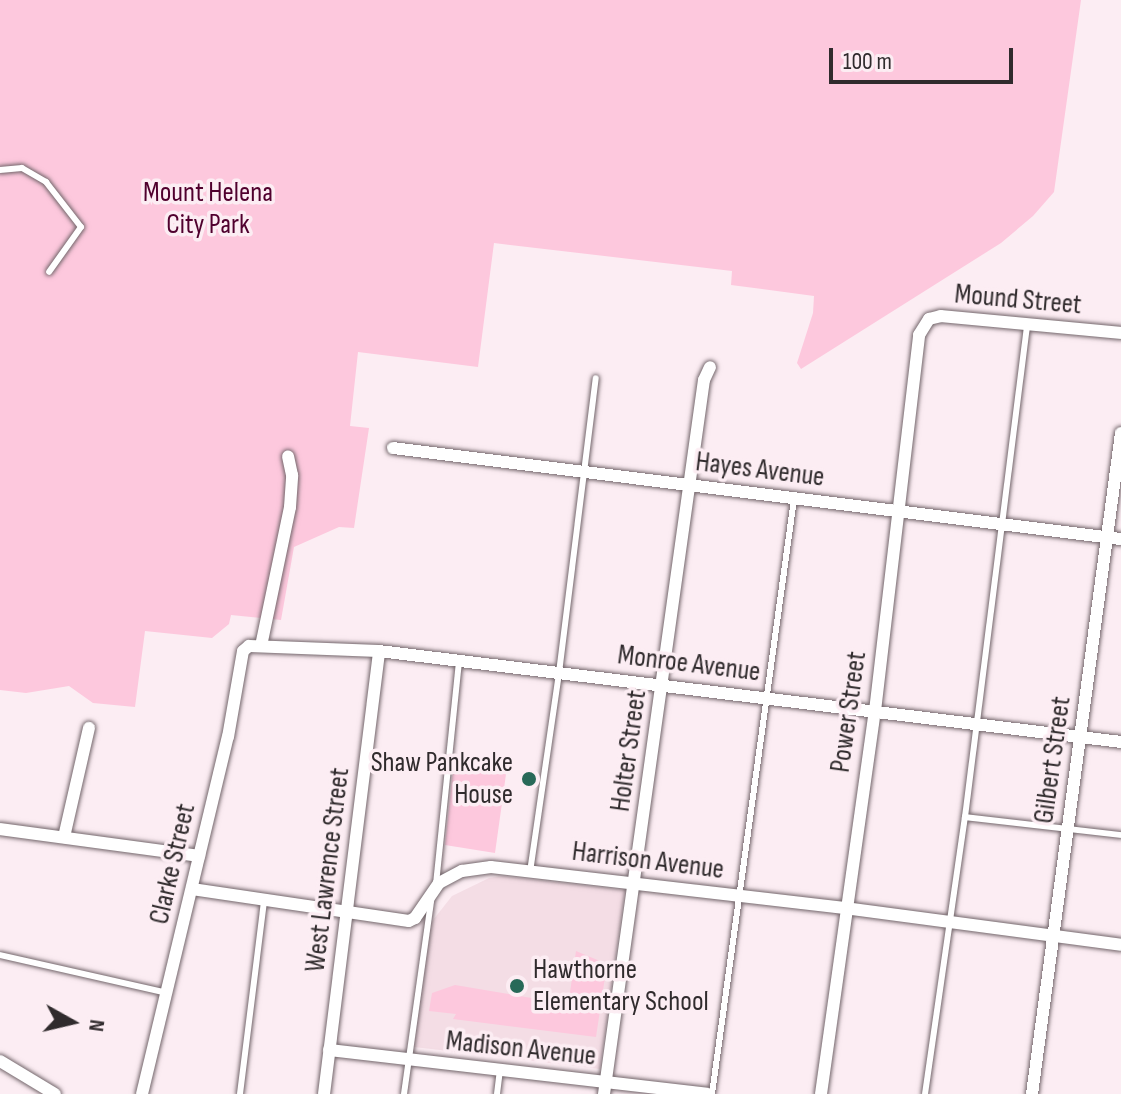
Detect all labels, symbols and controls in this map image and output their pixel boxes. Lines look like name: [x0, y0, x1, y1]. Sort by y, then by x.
scale bar: [833, 32, 1017, 82]
text: 100 m: [843, 47, 892, 76]
park label: Mount Helena City Park: [143, 176, 273, 242]
street label: Mound Street: [953, 278, 1083, 322]
street label: Hayes Avenue: [694, 445, 826, 495]
street label: Monroe Avenue: [616, 639, 762, 689]
street label: Power Street: [824, 649, 874, 775]
street label: Holter Street: [604, 688, 654, 814]
street label: Gilbert Street: [1027, 694, 1079, 826]
place label: Shaw Pankcake House: [371, 746, 513, 812]
street label: West Lawrence Street: [299, 766, 357, 974]
marker: Shaw Pankcake House: [520, 770, 538, 788]
street label: Clarke Street: [143, 800, 203, 928]
street label: Harrison Avenue: [570, 835, 726, 887]
place label: Hawthorne Elementary School: [533, 953, 709, 1019]
marker: Hawthorne Elementary School: [508, 977, 526, 995]
north arrow: [32, 982, 112, 1062]
text: N: [82, 1018, 110, 1033]
street label: Madison Avenue: [444, 1024, 598, 1074]

